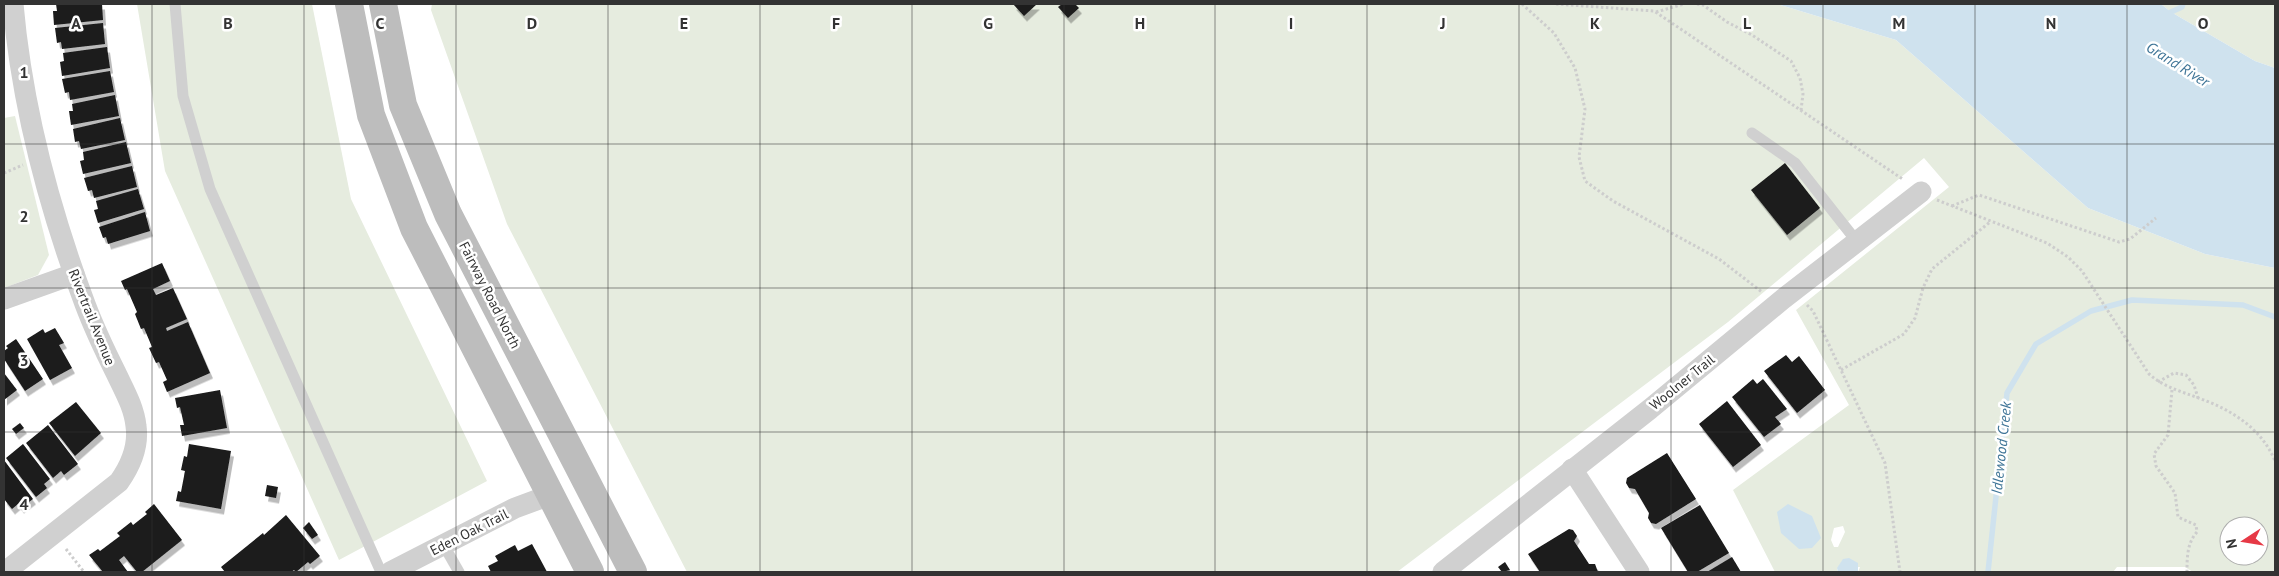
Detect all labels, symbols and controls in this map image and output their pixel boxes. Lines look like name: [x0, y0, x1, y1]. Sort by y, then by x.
text: A: [71, 13, 81, 33]
text: B: [223, 13, 233, 33]
text: C: [376, 13, 385, 33]
text: D: [527, 13, 537, 33]
text: E: [680, 13, 688, 33]
text: F: [832, 13, 840, 33]
text: G: [983, 13, 993, 33]
text: H: [1135, 13, 1145, 33]
text: I: [1289, 13, 1293, 33]
text: J: [1439, 13, 1446, 33]
text: K: [1590, 13, 1600, 33]
text: L: [1743, 13, 1752, 33]
text: M: [1893, 13, 1905, 33]
text: N: [2046, 13, 2056, 33]
text: O: [2198, 13, 2209, 33]
water label: Grand River: [2143, 37, 2214, 91]
text: 1: [19, 62, 29, 82]
text: 2: [19, 206, 29, 226]
street label: Fairway Road North: [455, 239, 525, 351]
street label: Rivertrail Avenue: [64, 266, 120, 368]
text: 3: [19, 350, 29, 370]
street label: Woolner Trail: [1646, 350, 1718, 414]
water label: Idlewood Creek: [1987, 400, 2015, 495]
text: 4: [19, 494, 29, 514]
street label: Eden Oak Trail: [427, 505, 511, 559]
north arrow: [2219, 516, 2269, 566]
text: N: [2222, 537, 2241, 550]

